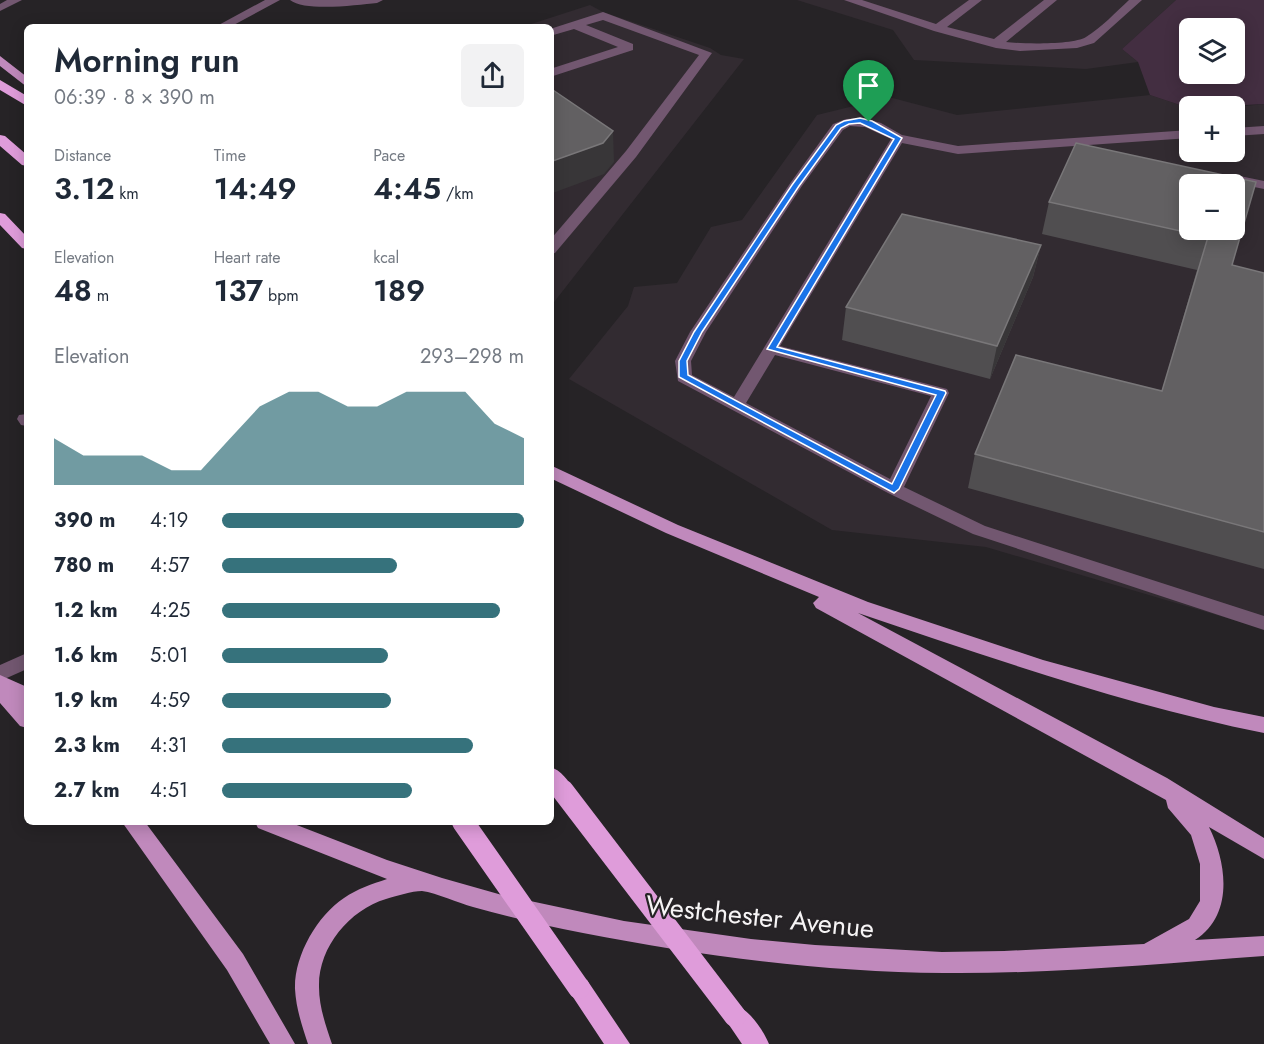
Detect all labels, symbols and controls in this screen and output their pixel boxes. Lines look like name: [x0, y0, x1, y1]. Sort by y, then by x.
map controls: [1179, 18, 1245, 240]
button: layers: [1179, 18, 1245, 84]
text: Morning run: [54, 37, 240, 84]
button: share: [461, 44, 524, 107]
pin: [843, 60, 894, 122]
icon: arrive: [852, 69, 885, 102]
text: 06:39 · 8 × 390 m: [54, 83, 215, 112]
button: +: [1179, 96, 1245, 162]
text: Distance: [54, 144, 111, 167]
text: Time: [214, 144, 246, 167]
text: Pace: [373, 144, 405, 167]
text: 3.12: [54, 167, 115, 210]
text: 14:49: [214, 167, 297, 210]
text: 4:45: [373, 167, 441, 210]
button: −: [1179, 174, 1245, 240]
text: km: [115, 182, 139, 205]
text: /km: [441, 182, 474, 205]
text: Elevation: [54, 246, 114, 269]
text: Heart rate: [214, 246, 280, 269]
text: kcal: [373, 246, 399, 269]
text: 48: [54, 269, 92, 312]
text: 137: [214, 269, 263, 312]
text: 189: [373, 269, 425, 312]
text: m: [92, 284, 109, 307]
text: bpm: [263, 284, 299, 307]
text: Elevation: [54, 342, 129, 371]
text: 293–298 m: [420, 342, 524, 371]
text: 390 m: [54, 506, 115, 535]
text: 4:19: [150, 506, 188, 535]
text: 780 m: [54, 551, 114, 580]
text: 4:57: [150, 551, 189, 580]
text: 1.2 km: [54, 596, 118, 625]
text: 4:25: [150, 596, 190, 625]
text: 1.6 km: [54, 641, 118, 670]
text: 5:01: [150, 641, 188, 670]
text: 1.9 km: [54, 686, 118, 715]
text: 4:59: [150, 686, 190, 715]
text: 2.3 km: [54, 731, 120, 760]
text: 4:31: [150, 731, 188, 760]
text: 2.7 km: [54, 776, 120, 805]
text: 4:51: [150, 776, 188, 805]
street label: Westchester Avenue: [644, 885, 876, 948]

